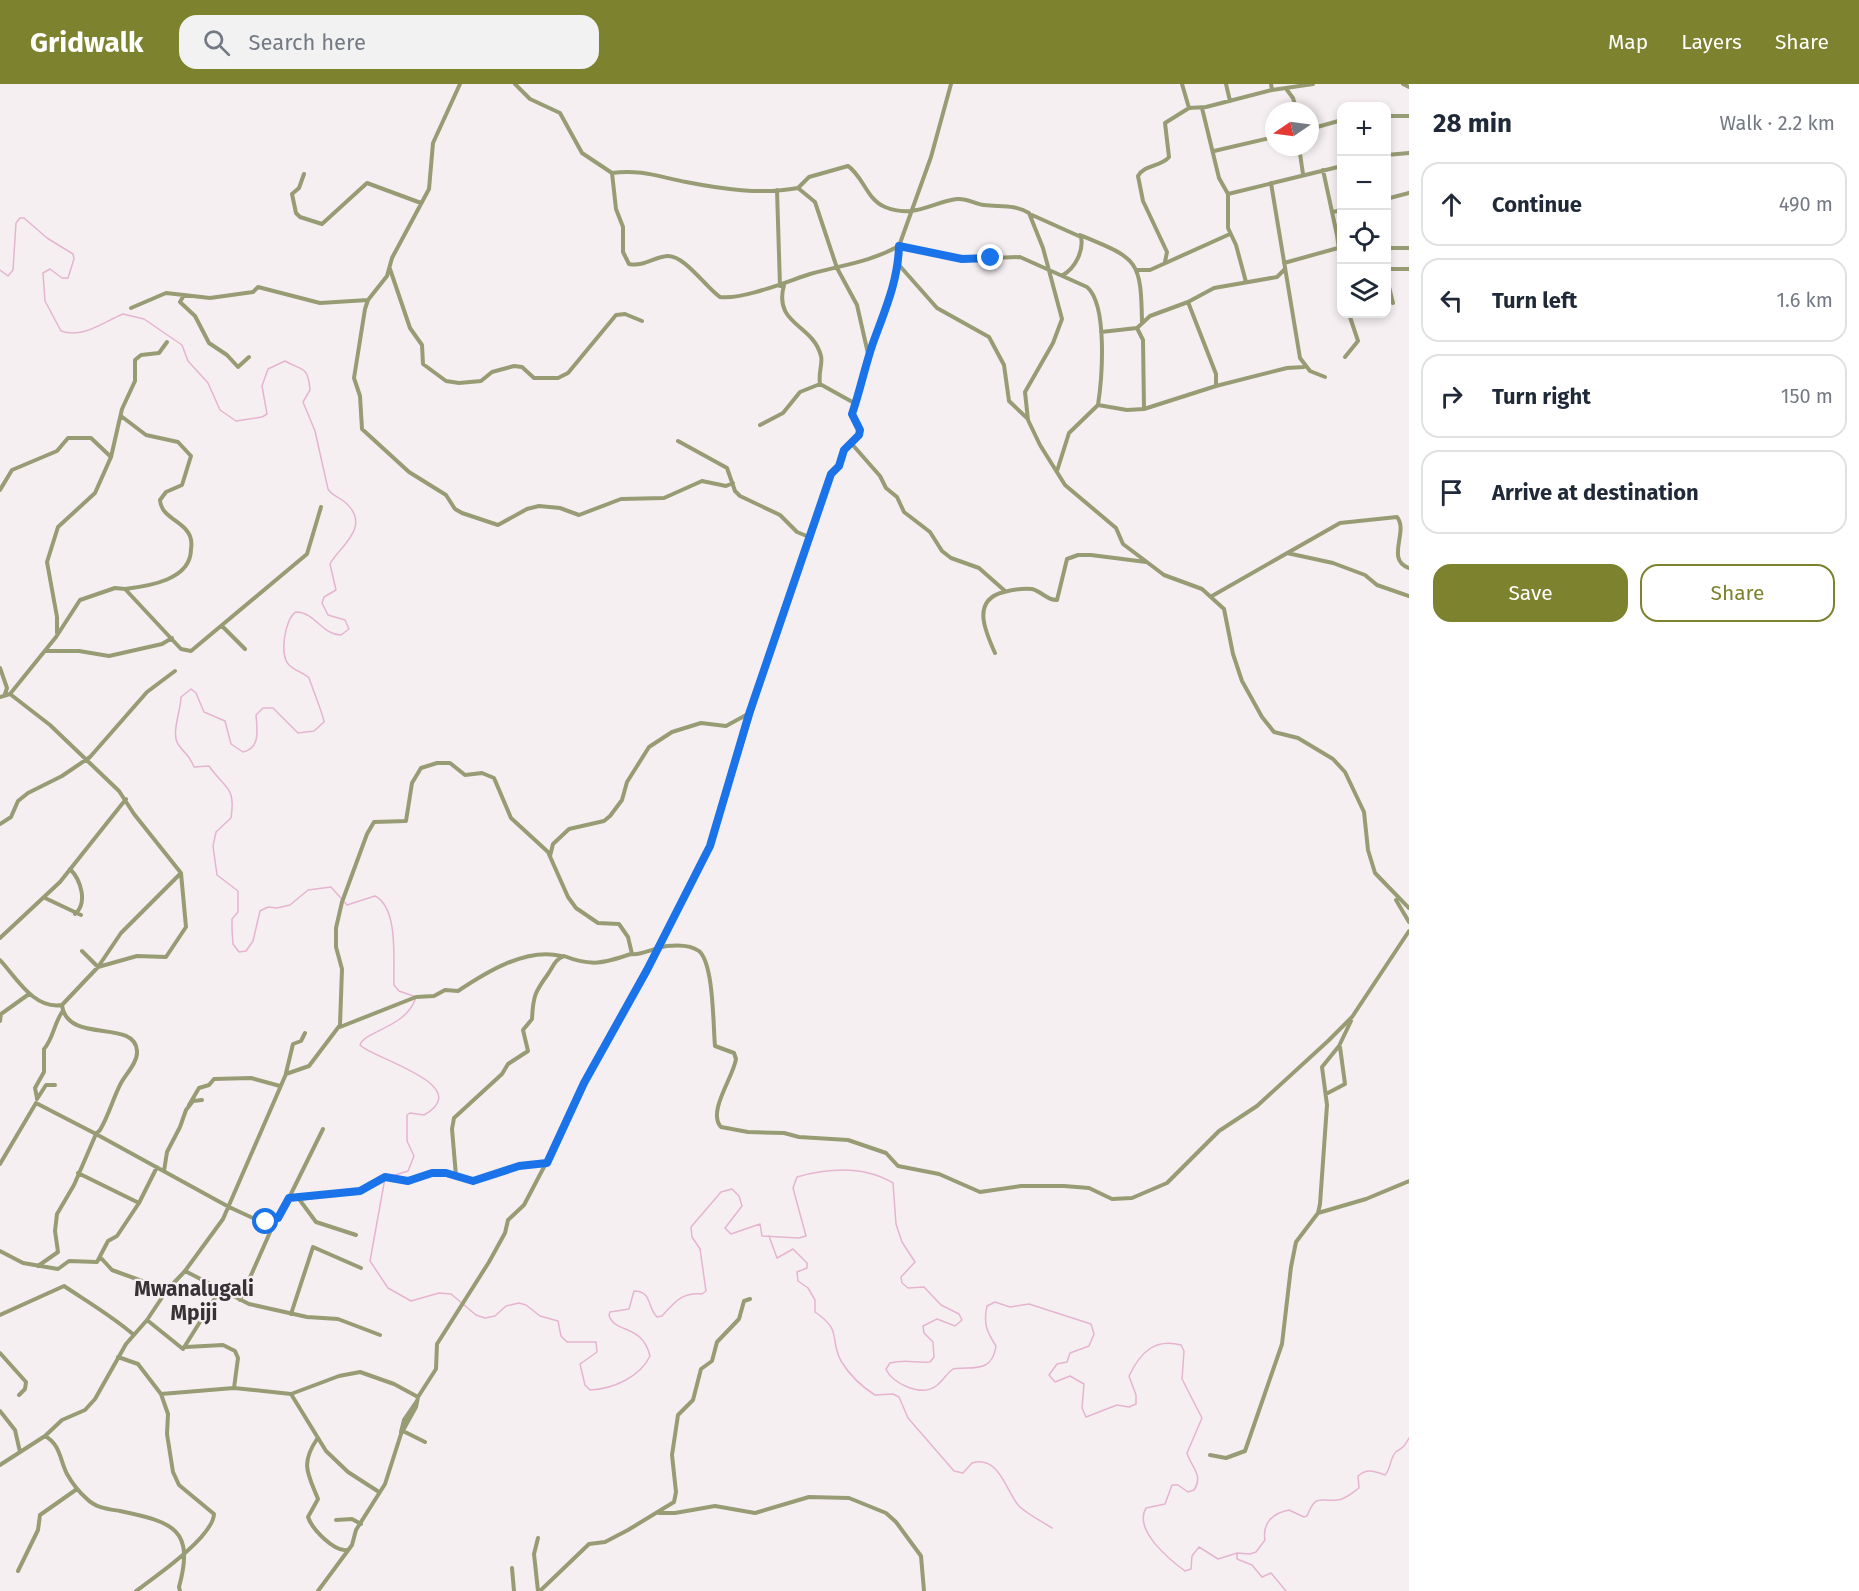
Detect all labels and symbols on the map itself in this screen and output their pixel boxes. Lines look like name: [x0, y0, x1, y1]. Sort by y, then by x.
north arrow: [1265, 102, 1319, 156]
route end: [977, 244, 1003, 270]
route start: [252, 1208, 278, 1234]
district label: Mwanalugali Mpiji: [134, 1276, 254, 1326]

